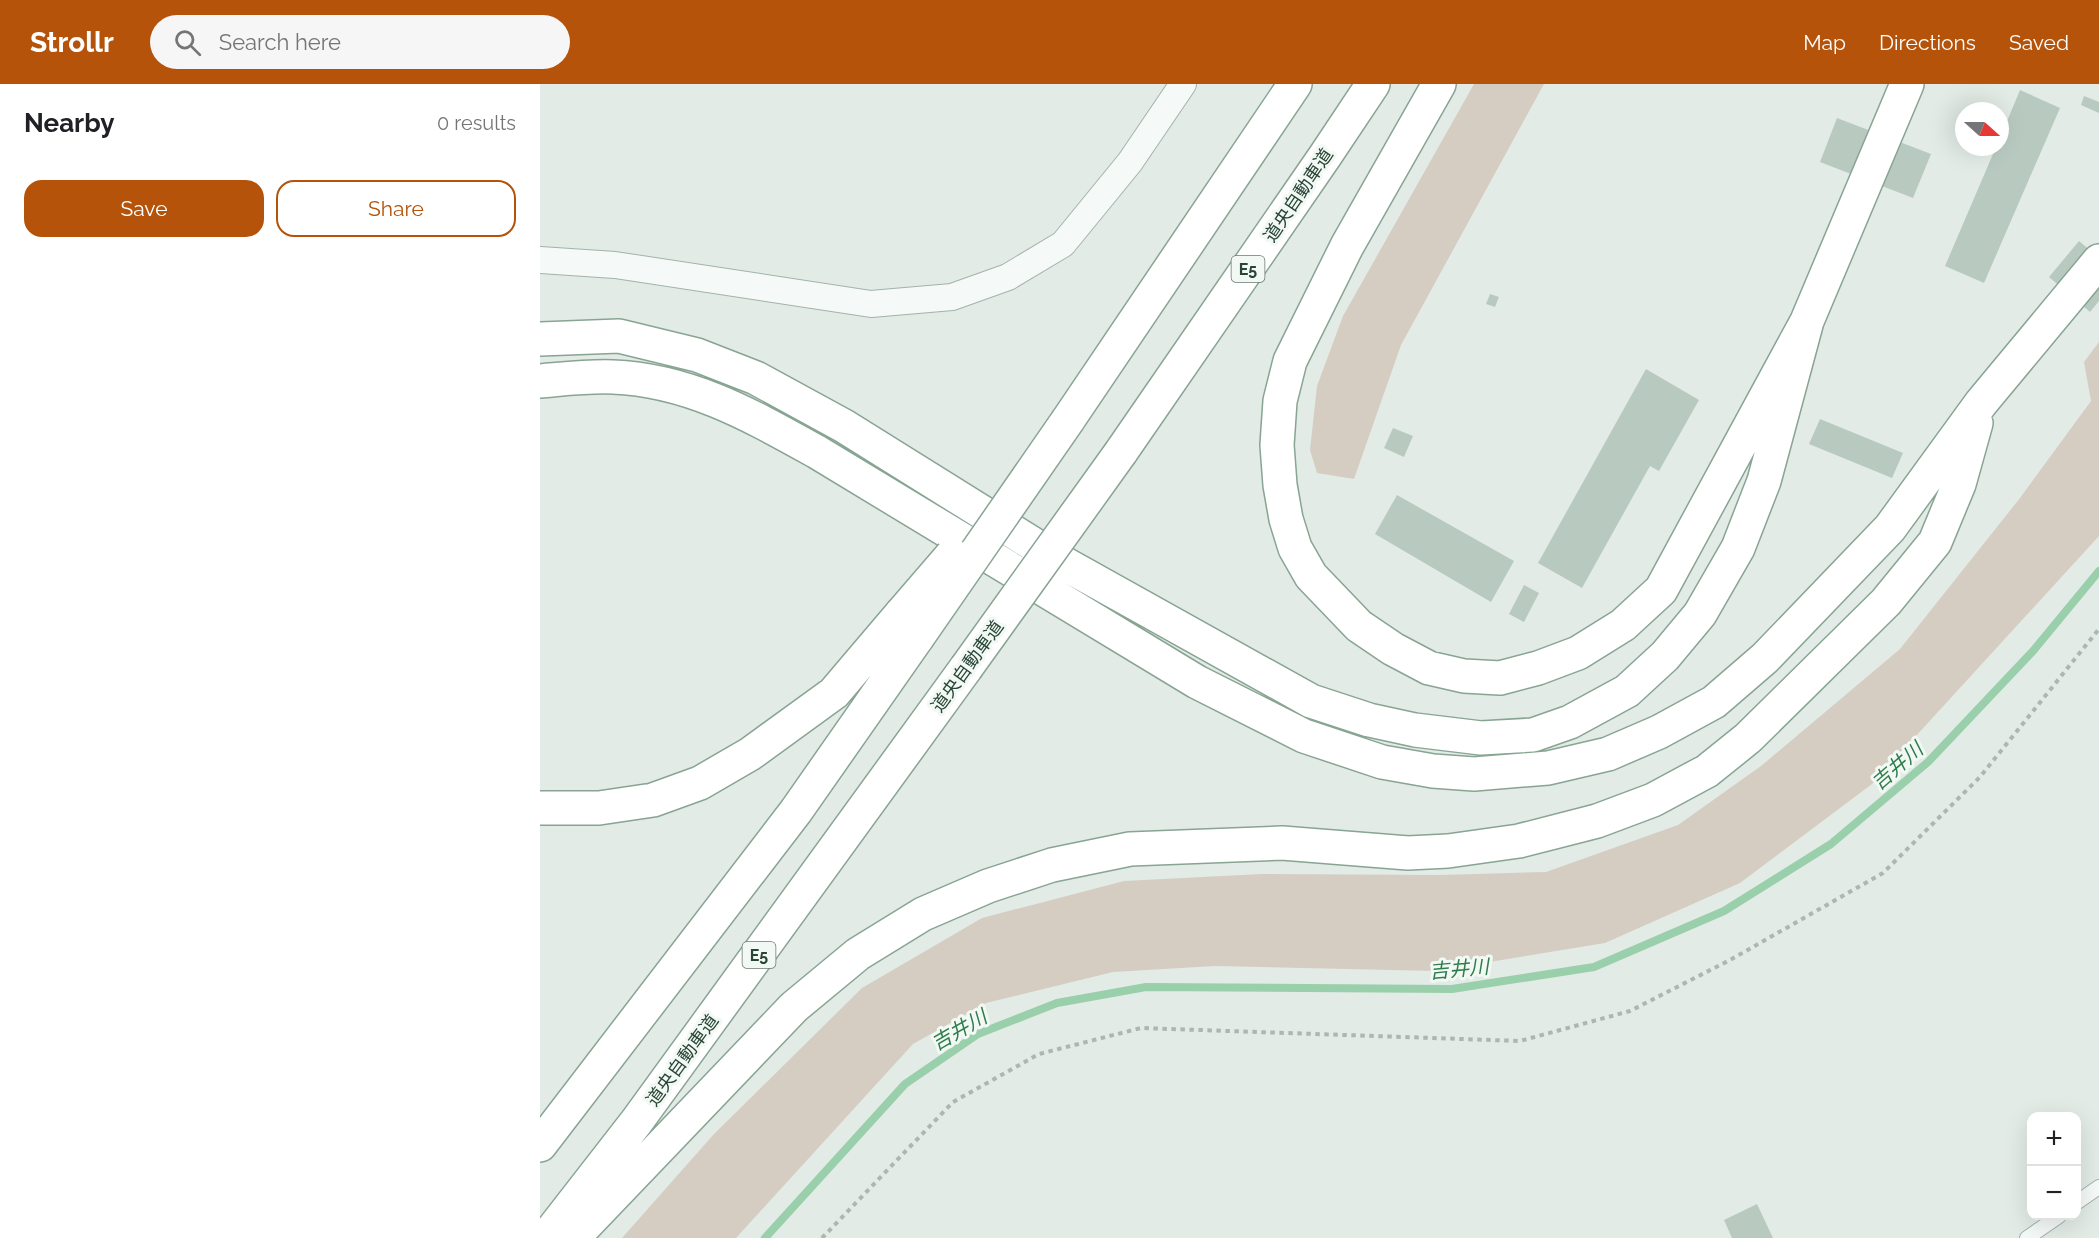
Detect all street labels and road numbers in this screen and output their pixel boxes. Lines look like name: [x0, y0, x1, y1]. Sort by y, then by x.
street label: 道央自動車道: [1259, 144, 1337, 246]
road number: E5: [1232, 256, 1264, 282]
street label: 道央自動車道: [927, 616, 1007, 716]
road number: E5: [742, 942, 776, 968]
street label: 道央自動車道: [642, 1010, 722, 1110]

